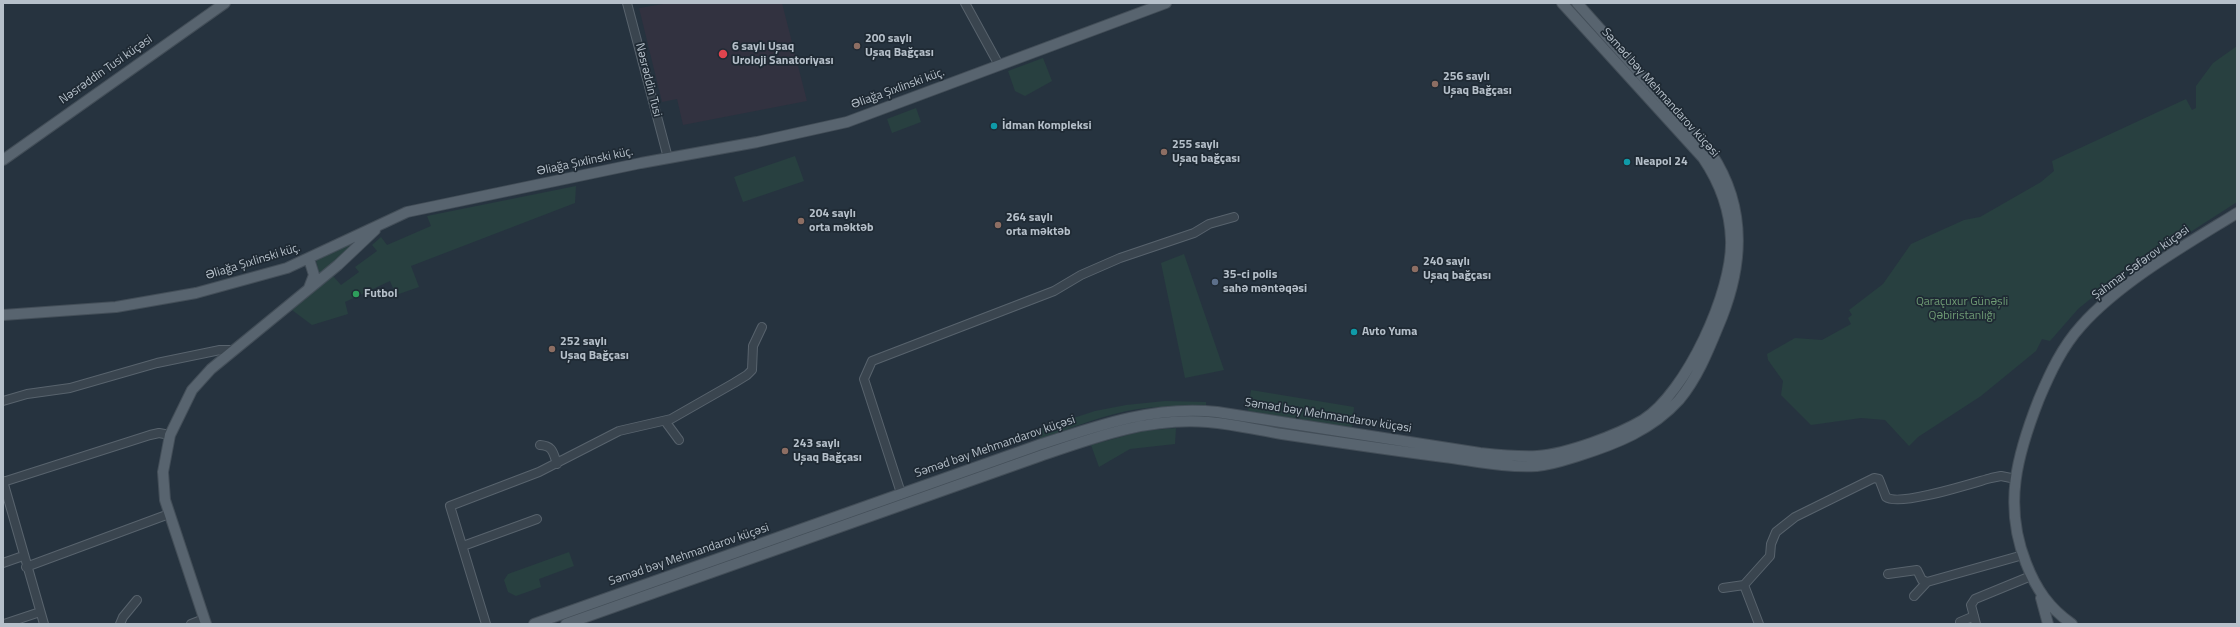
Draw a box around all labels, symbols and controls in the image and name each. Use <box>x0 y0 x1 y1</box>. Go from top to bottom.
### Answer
street label: Səməd bəy Mehmandarov küçəsi <box>1598 26 1722 160</box>
street label: Nəsrəddin Tusi küçəsi <box>57 32 155 108</box>
place label: 200 saylı Uşaq Bağçası <box>865 32 934 60</box>
place label: 6 saylı Uşaq Uroloji Sanatoriyası <box>732 40 834 68</box>
marker: 200 saylı Uşaq Bağçası <box>852 41 862 51</box>
street label: Nəsrəddin Tusi <box>632 42 664 118</box>
marker: 6 saylı Uşaq Uroloji Sanatoriyası <box>717 48 729 60</box>
street label: Əliağa Şıxlinski küç. <box>849 65 947 113</box>
place label: 256 saylı Uşaq Bağçası <box>1443 70 1512 98</box>
marker: 256 saylı Uşaq Bağçası <box>1430 79 1440 89</box>
place label: İdman Kompleksi <box>1002 119 1092 133</box>
marker: İdman Kompleksi <box>989 121 999 131</box>
place label: 255 saylı Uşaq bağçası <box>1172 138 1240 166</box>
street label: Əliağa Şıxlinski küç. <box>535 145 635 179</box>
marker: 255 saylı Uşaq bağçası <box>1159 147 1169 157</box>
place label: Neapol 24 <box>1635 155 1688 169</box>
marker: Neapol 24 <box>1622 157 1632 167</box>
place label: 204 saylı orta məktəb <box>809 207 873 235</box>
place label: 264 saylı orta məktəb <box>1006 211 1070 239</box>
marker: 204 saylı orta məktəb <box>796 216 806 226</box>
marker: 264 saylı orta məktəb <box>993 220 1003 230</box>
street label: Şahmar Səfərov küçəsi <box>2090 223 2192 303</box>
street label: Əliağa Şıxlinski küç. <box>204 241 302 283</box>
place label: 240 saylı Uşaq bağçası <box>1423 255 1491 283</box>
marker: 240 saylı Uşaq bağçası <box>1410 264 1420 274</box>
place label: 35-ci polis sahə məntəqəsi <box>1223 268 1307 296</box>
marker: 35-ci polis sahə məntəqəsi <box>1210 277 1220 287</box>
place label: Futbol <box>364 287 397 301</box>
marker: Futbol <box>351 289 361 299</box>
park label: Qaraçuxur Günəşli Qəbiristanlığı <box>1916 295 2008 323</box>
place label: Avto Yuma <box>1362 325 1417 339</box>
marker: Avto Yuma <box>1349 327 1359 337</box>
place label: 252 saylı Uşaq Bağçası <box>560 335 629 363</box>
marker: 252 saylı Uşaq Bağçası <box>547 344 557 354</box>
street label: Səməd bəy Mehmandarov küçəsi <box>1244 396 1412 436</box>
street label: Səməd bəy Mehmandarov küçəsi <box>913 413 1077 481</box>
place label: 243 saylı Uşaq Bağçası <box>793 437 862 465</box>
marker: 243 saylı Uşaq Bağçası <box>780 446 790 456</box>
street label: Səməd bəy Mehmandarov küçəsi <box>607 521 771 589</box>

